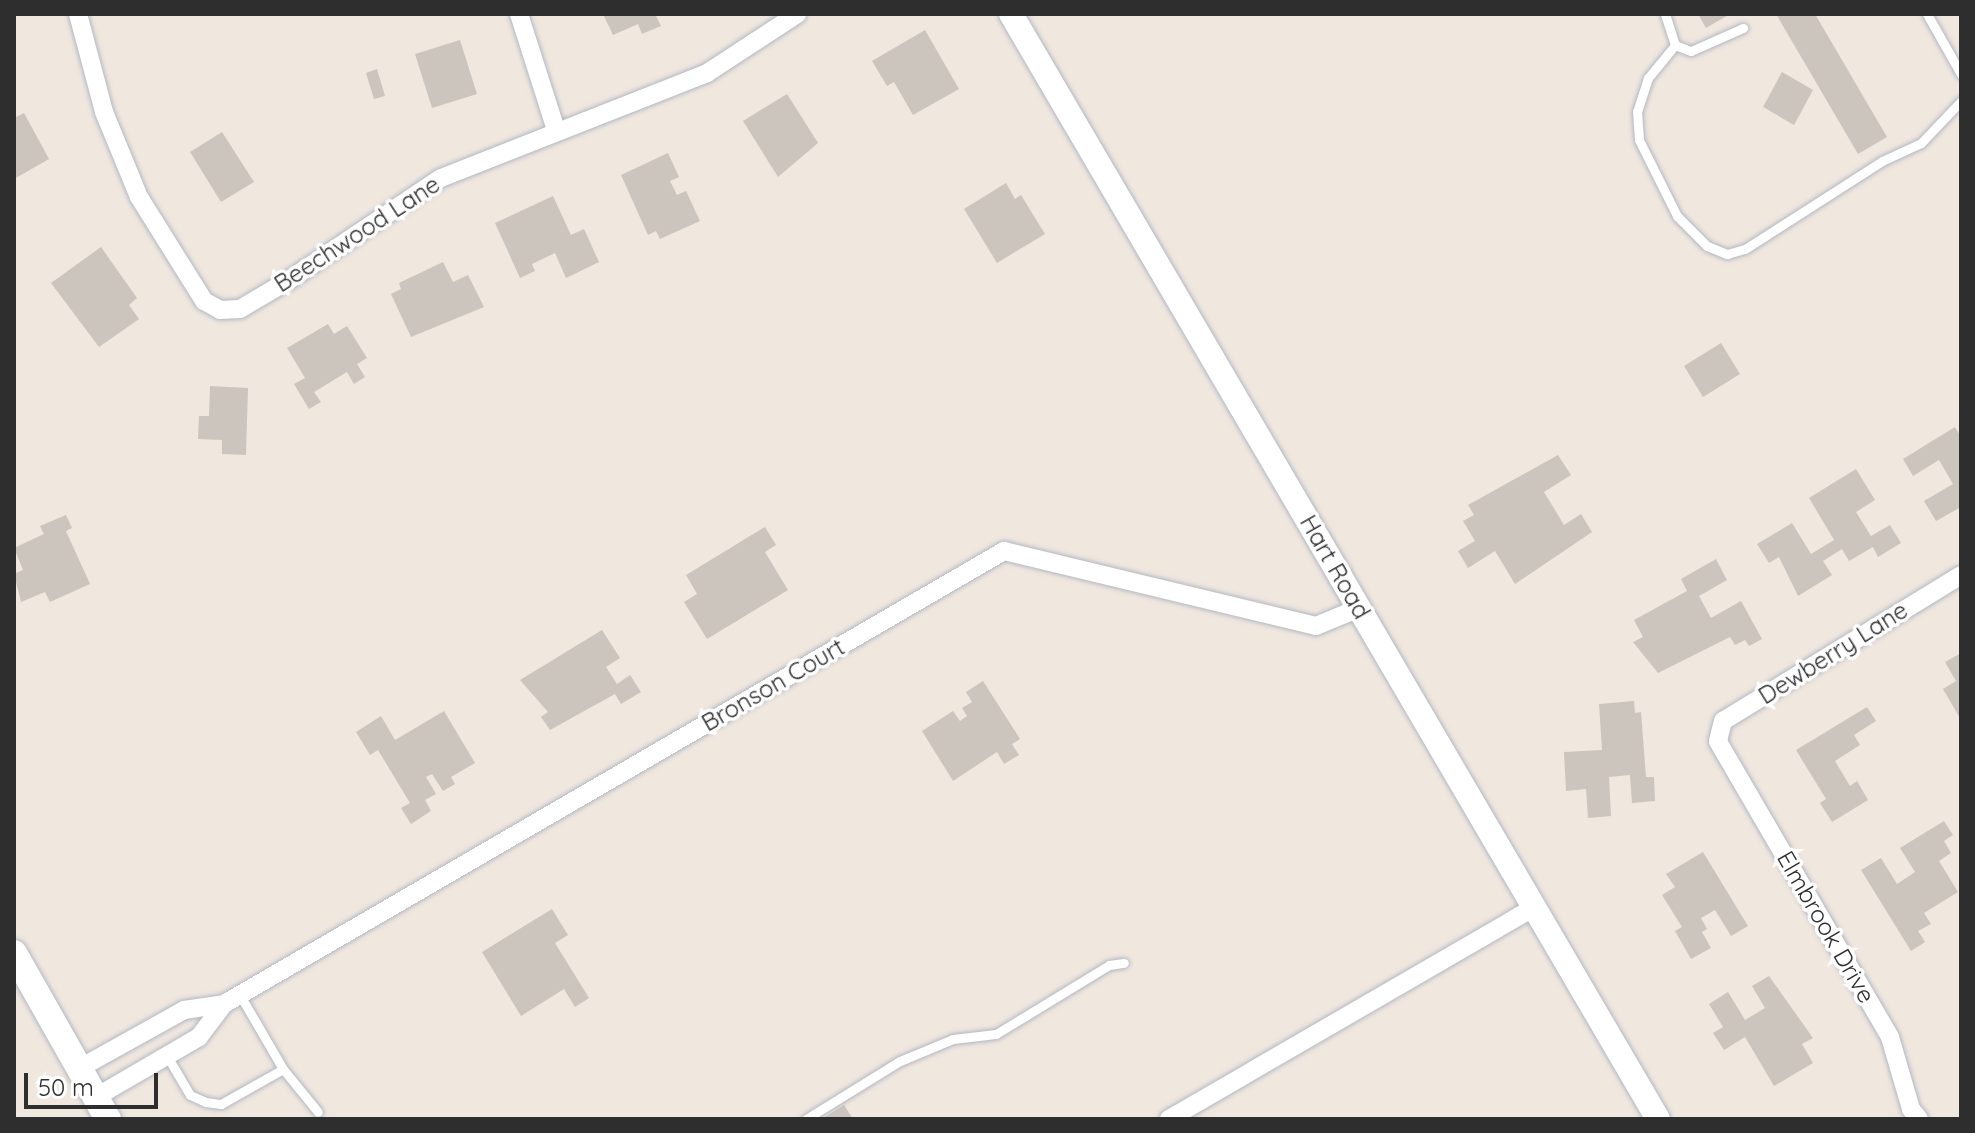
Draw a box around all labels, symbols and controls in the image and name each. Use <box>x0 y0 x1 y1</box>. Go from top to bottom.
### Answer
street label: Beechwood Lane <box>269 170 445 298</box>
street label: Hart Road <box>1294 510 1376 624</box>
street label: Dewberry Lane <box>1753 596 1913 710</box>
street label: Bronson Court <box>696 633 850 737</box>
street label: Elmbrook Drive <box>1771 846 1881 1008</box>
scale bar <box>28 1057 162 1107</box>
text: 50 m <box>38 1072 94 1102</box>

